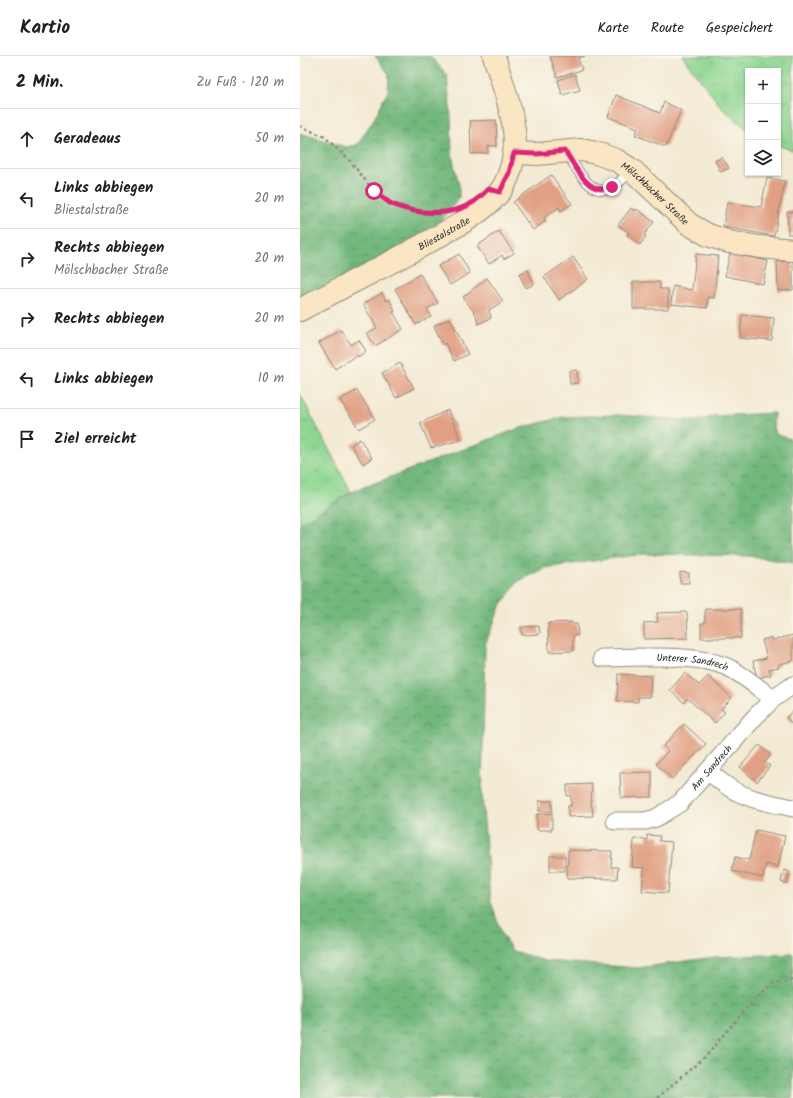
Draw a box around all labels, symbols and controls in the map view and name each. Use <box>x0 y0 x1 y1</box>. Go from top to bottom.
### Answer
text: Kartio <box>20 13 70 43</box>
text: Karte <box>598 17 629 39</box>
text: Route <box>651 17 684 39</box>
text: Gespeichert <box>706 17 773 39</box>
map controls <box>745 68 781 176</box>
button: + <box>745 68 781 104</box>
text: 2 Min. <box>16 69 63 96</box>
text: Zu Fuß · 120 m <box>197 72 284 93</box>
button: − <box>745 104 781 140</box>
text: Geradeaus <box>54 127 121 151</box>
icon: ahead <box>16 128 38 150</box>
text: 50 m <box>255 128 284 149</box>
button: layers <box>745 140 781 176</box>
street label: Mölschbacher Straße <box>617 158 693 229</box>
text: Links abbiegen <box>54 176 153 200</box>
route end <box>603 178 621 196</box>
route start <box>365 182 383 200</box>
icon: left <box>16 188 38 210</box>
text: 20 m <box>254 188 284 209</box>
text: Bliestalstraße <box>54 200 129 221</box>
street label: Bliestalstraße <box>415 213 474 255</box>
text: Rechts abbiegen <box>54 236 164 260</box>
icon: right <box>16 248 38 270</box>
text: 20 m <box>254 248 284 269</box>
text: Mölschbacher Straße <box>54 260 168 281</box>
text: Rechts abbiegen <box>54 307 164 331</box>
icon: right <box>16 308 38 330</box>
text: 20 m <box>254 308 284 329</box>
text: Links abbiegen <box>54 367 153 391</box>
icon: left <box>16 368 38 390</box>
text: 10 m <box>258 368 284 389</box>
text: Ziel erreicht <box>54 427 137 451</box>
icon: arrive <box>16 428 38 450</box>
street label: Unterer Sandrech <box>656 650 731 676</box>
street label: Am Sandrech <box>687 742 736 794</box>

